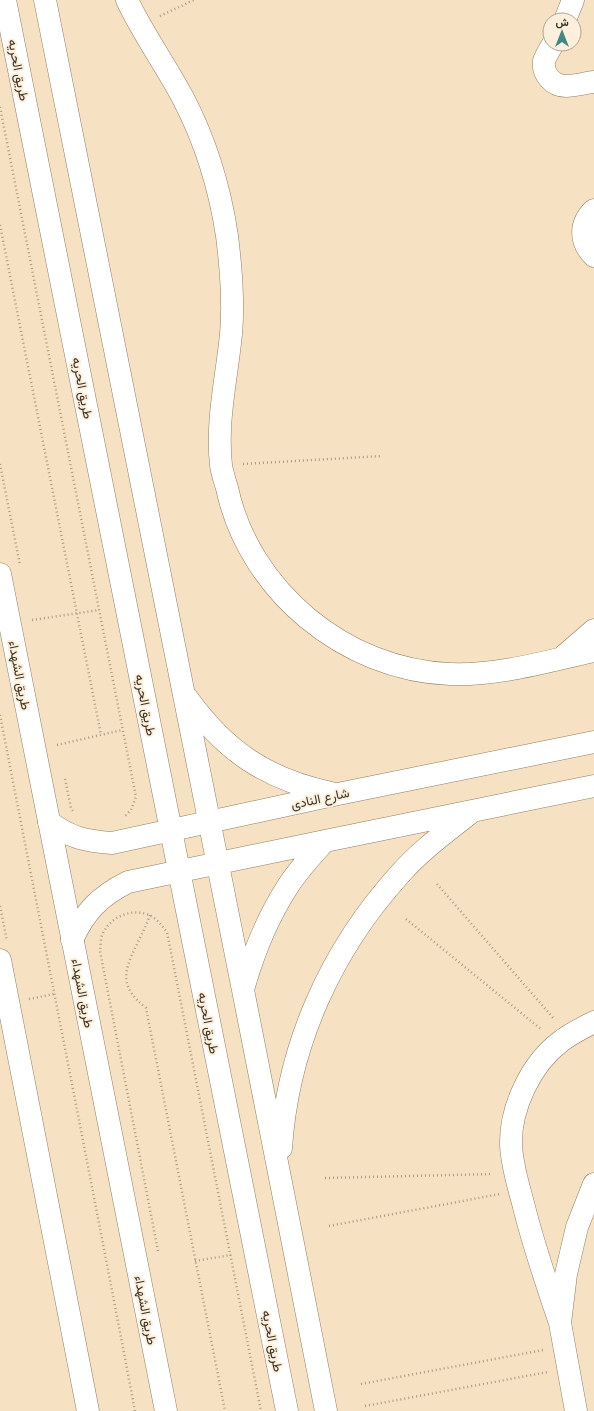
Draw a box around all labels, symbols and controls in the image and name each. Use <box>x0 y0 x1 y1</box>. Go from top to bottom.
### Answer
north arrow <box>542 12 582 52</box>
text: ش <box>555 15 569 29</box>
street label: طريق الحريه <box>4 38 33 102</box>
street label: طريق الحريه <box>68 356 97 420</box>
street label: طريق الشهداء <box>4 639 35 711</box>
street label: طريق الحريه <box>131 673 160 737</box>
street label: شارع النادى <box>289 784 351 814</box>
street label: طريق الشهداء <box>67 957 98 1029</box>
street label: طريق الحريه <box>194 991 223 1055</box>
street label: طريق الشهداء <box>130 1274 161 1346</box>
street label: طريق الحريه <box>258 1309 287 1373</box>

